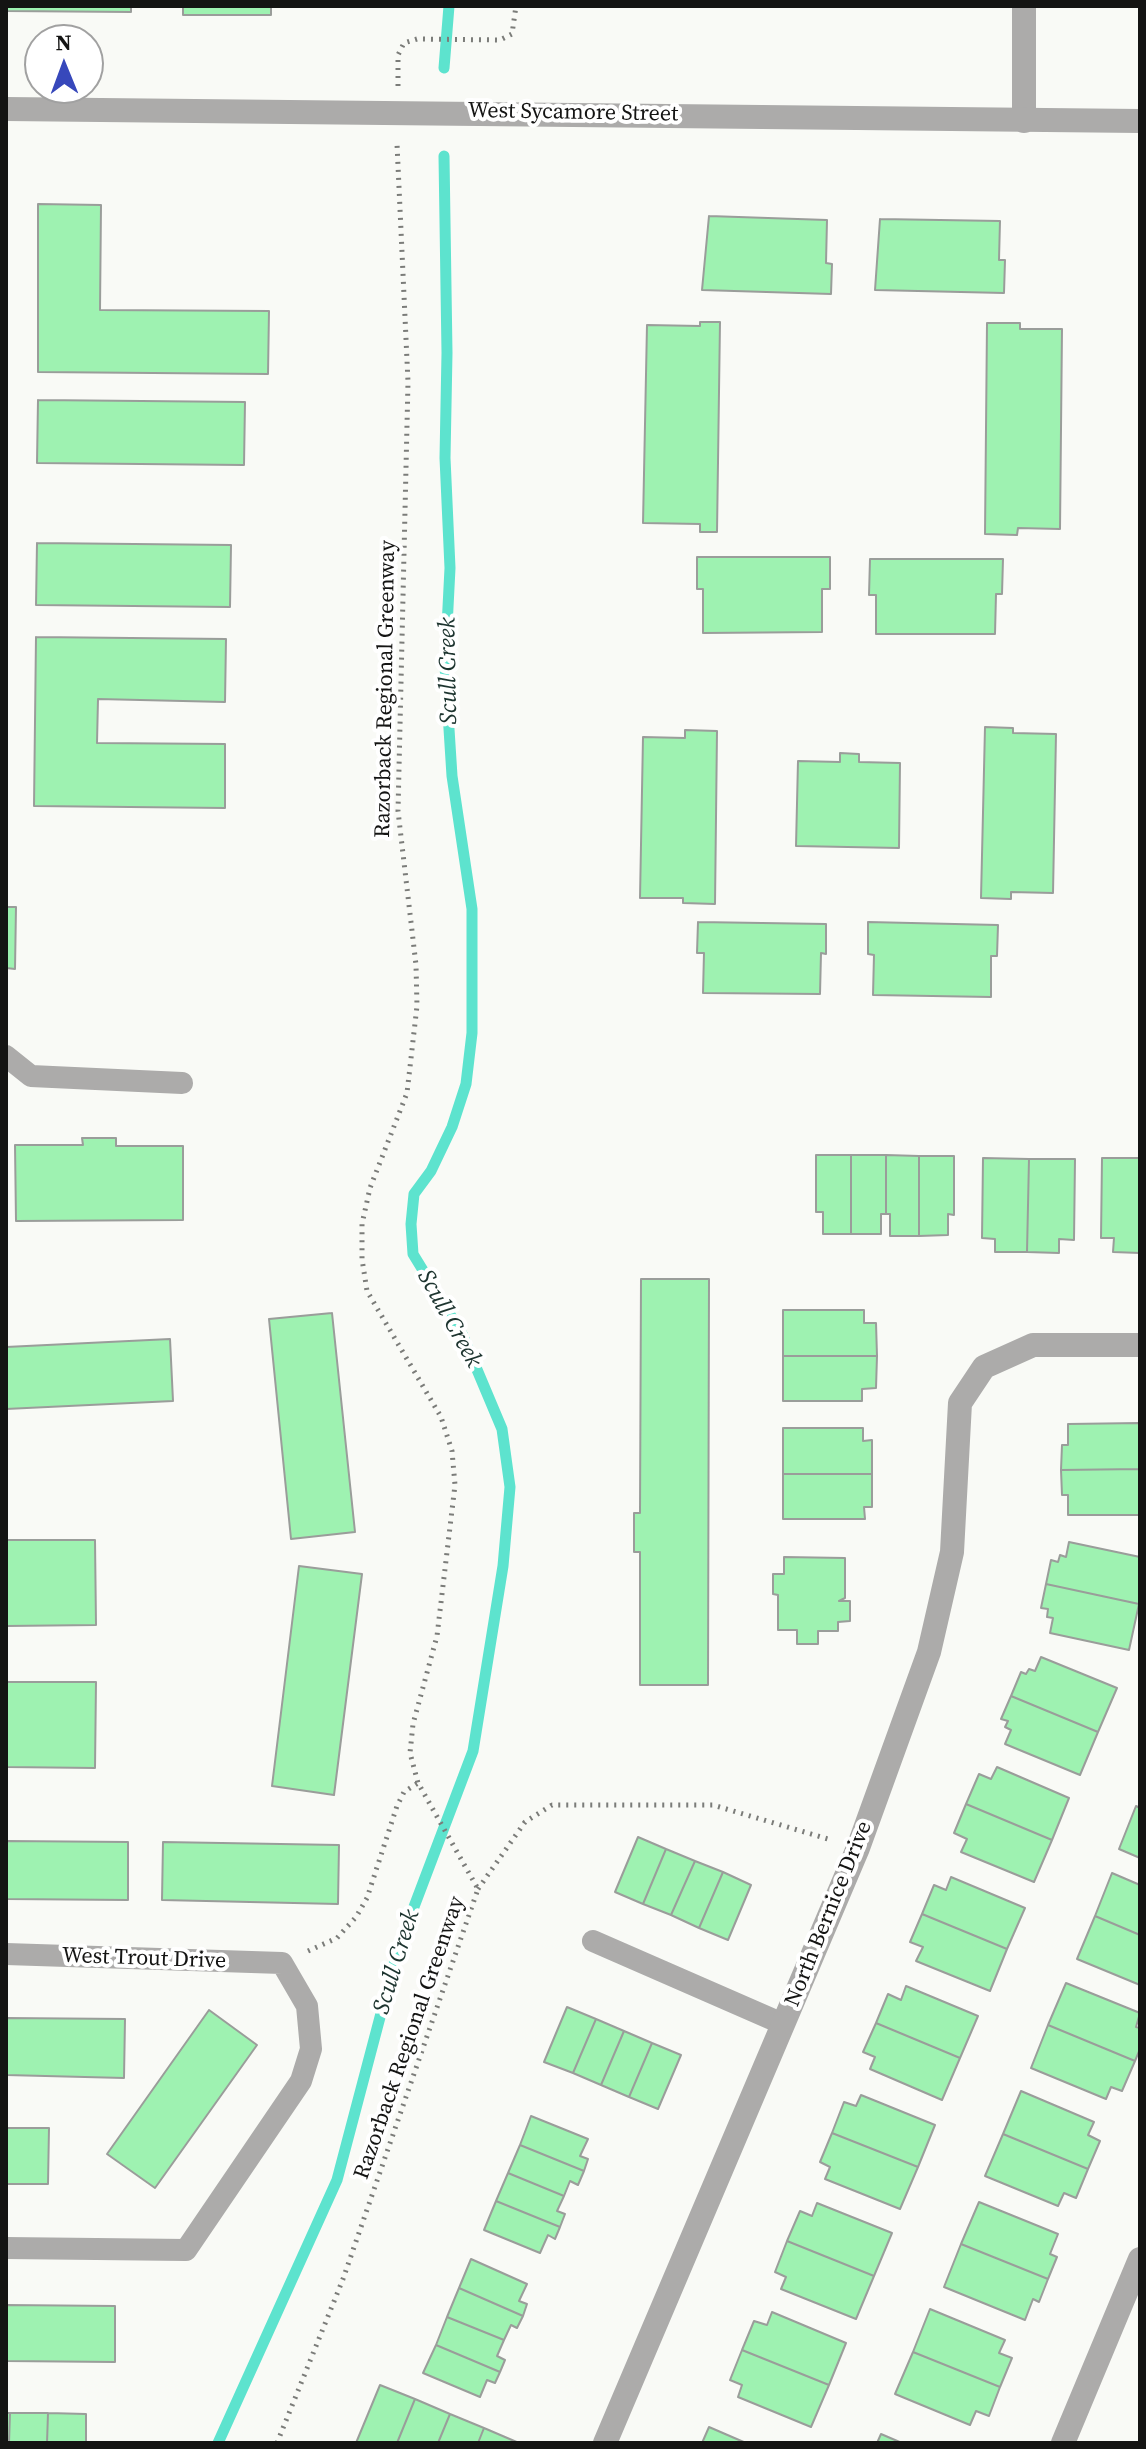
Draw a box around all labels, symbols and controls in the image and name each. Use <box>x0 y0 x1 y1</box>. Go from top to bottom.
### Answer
north arrow <box>24 24 104 104</box>
text: N <box>55 27 72 57</box>
street label: West Sycamore Street <box>468 98 678 128</box>
street label: Razorback Regional Greenway <box>370 540 402 838</box>
water label: Scull Creek <box>434 617 464 725</box>
water label: Scull Creek <box>410 1265 488 1373</box>
street label: North Bernice Drive <box>780 1817 878 2011</box>
street label: Razorback Regional Greenway <box>349 1893 471 2183</box>
water label: Scull Creek <box>368 1906 426 2018</box>
street label: West Trout Drive <box>61 1943 227 1975</box>

